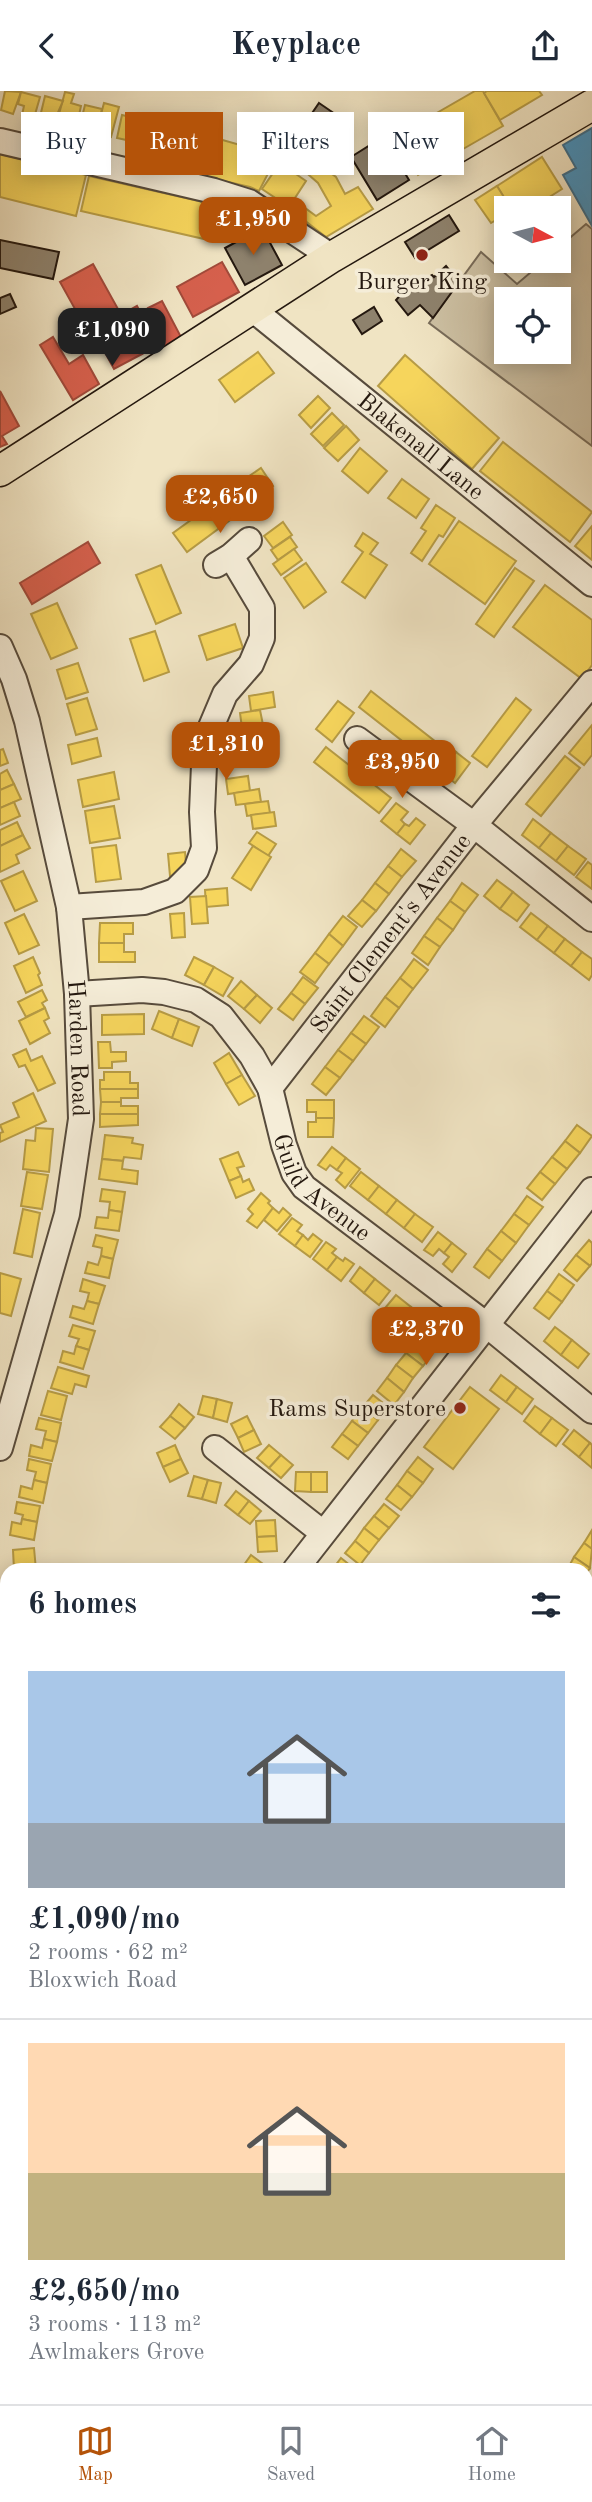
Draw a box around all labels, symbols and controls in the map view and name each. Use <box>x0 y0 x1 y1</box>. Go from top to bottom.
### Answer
icon: back <box>28 27 66 65</box>
icon: share <box>526 27 564 65</box>
text: Keyplace <box>231 30 361 62</box>
chip: Buy <box>21 112 111 175</box>
chip: Rent <box>125 112 223 175</box>
chip: Filters <box>237 112 354 175</box>
chip: New <box>368 112 464 175</box>
north arrow <box>494 196 570 273</box>
map controls <box>494 196 571 364</box>
pin: £1,950 <box>196 197 310 257</box>
text: £1,950 <box>215 208 291 231</box>
marker: Burger King <box>414 247 430 263</box>
place label: Burger King <box>357 271 487 295</box>
button: locate <box>494 287 571 364</box>
pin: £1,090 <box>55 309 169 368</box>
text: £1,090 <box>74 319 150 342</box>
street label: Blakenall Lane <box>352 389 488 505</box>
pin: £2,650 <box>163 475 277 535</box>
text: £2,650 <box>182 486 258 509</box>
pin: £1,310 <box>169 723 283 782</box>
text: £1,310 <box>188 733 264 756</box>
pin: £3,950 <box>345 741 459 800</box>
text: £3,950 <box>364 751 440 774</box>
street label: Saint Clement's Avenue <box>307 830 476 1039</box>
street label: Harden Road <box>62 979 91 1117</box>
street label: Guild Avenue <box>268 1132 374 1247</box>
pin: £2,370 <box>369 1307 483 1367</box>
text: £2,370 <box>388 1318 464 1341</box>
place label: Rams Superstore <box>268 1398 446 1422</box>
marker: Rams Superstore <box>452 1400 468 1416</box>
icon: filters <box>527 1586 565 1624</box>
text: 6 homes <box>28 1590 137 1620</box>
icon: home <box>234 1716 360 1842</box>
text: £1,090/mo <box>28 1905 180 1935</box>
text: 2 rooms · 62 m² <box>28 1941 188 1964</box>
text: Bloxwich Road <box>28 1969 177 1992</box>
icon: home <box>234 2088 360 2214</box>
text: £2,650/mo <box>28 2277 180 2307</box>
text: 3 rooms · 113 m² <box>28 2313 201 2336</box>
text: Awlmakers Grove <box>28 2341 204 2364</box>
tab: Map <box>76 2422 114 2487</box>
tab: Saved <box>267 2422 315 2487</box>
tab: Home <box>468 2422 516 2487</box>

